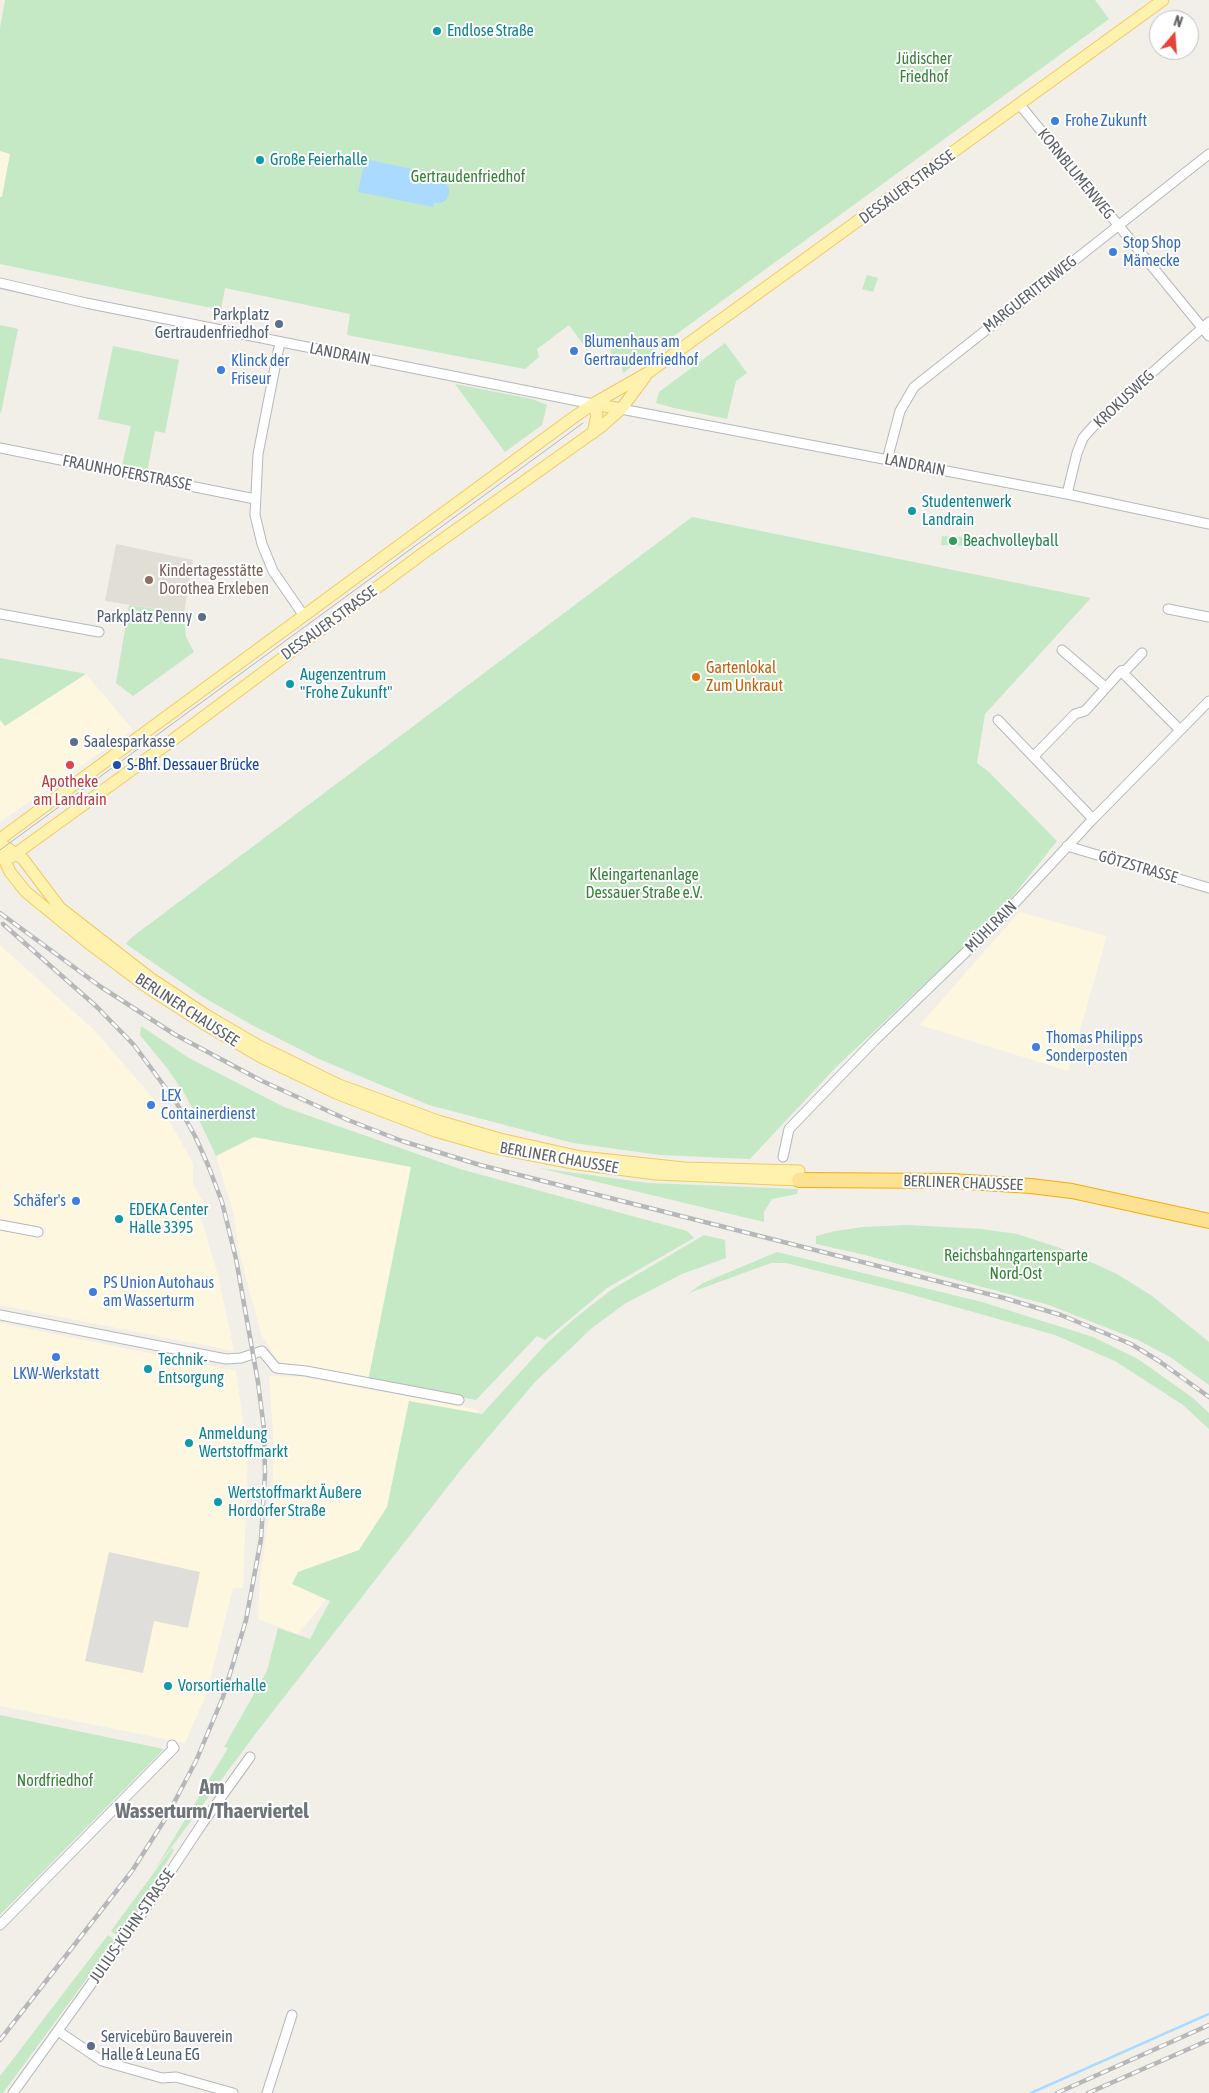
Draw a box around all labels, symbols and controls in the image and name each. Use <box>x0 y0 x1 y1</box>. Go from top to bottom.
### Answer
north arrow <box>1149 10 1199 60</box>
text: N <box>1172 13 1185 31</box>
place label: Endlose Straße <box>447 21 534 41</box>
marker: Endlose Straße <box>431 25 443 37</box>
park label: Jüdischer Friedhof <box>896 49 952 87</box>
place label: Frohe Zukunft <box>1065 111 1147 131</box>
marker: Frohe Zukunft <box>1049 115 1061 127</box>
street label: KORNBLUMENWEG <box>1034 125 1118 223</box>
street label: DESSAUER STRASSE <box>856 146 958 228</box>
place label: Große Feierhalle <box>270 150 368 170</box>
marker: Große Feierhalle <box>254 154 266 166</box>
park label: Gertraudenfriedhof <box>411 167 525 187</box>
place label: Stop Shop Mämecke <box>1123 233 1181 271</box>
marker: Stop Shop Mämecke <box>1107 246 1119 258</box>
street label: MARGUERITENWEG <box>979 252 1081 336</box>
place label: Parkplatz Gertraudenfriedhof <box>155 305 269 343</box>
marker: Parkplatz Gertraudenfriedhof <box>273 318 285 330</box>
place label: Blumenhaus am Gertraudenfriedhof <box>584 332 698 370</box>
street label: LANDRAIN <box>308 339 372 369</box>
marker: Blumenhaus am Gertraudenfriedhof <box>568 345 580 357</box>
place label: Klinck der Friseur <box>231 351 289 389</box>
marker: Klinck der Friseur <box>215 364 227 376</box>
street label: KROKUSWEG <box>1090 366 1158 432</box>
street label: LANDRAIN <box>883 450 947 480</box>
street label: FRAUNHOFERSTRASSE <box>61 451 193 495</box>
place label: Studentenwerk Landrain <box>922 492 1012 530</box>
marker: Studentenwerk Landrain <box>906 505 918 517</box>
place label: Beachvolleyball <box>963 531 1058 551</box>
marker: Beachvolleyball <box>947 535 959 547</box>
place label: Kindertagesstätte Dorothea Erxleben <box>159 561 269 599</box>
marker: Kindertagesstätte Dorothea Erxleben <box>143 574 155 586</box>
street label: DESSAUER STRASSE <box>278 582 380 664</box>
place label: Parkplatz Penny <box>96 607 192 627</box>
marker: Parkplatz Penny <box>196 611 208 623</box>
place label: Gartenlokal Zum Unkraut <box>706 658 783 696</box>
place label: Augenzentrum "Frohe Zukunft" <box>300 665 392 703</box>
marker: Gartenlokal Zum Unkraut <box>690 671 702 683</box>
marker: Augenzentrum "Frohe Zukunft" <box>284 678 296 690</box>
place label: Saalesparkasse <box>84 732 175 752</box>
marker: Saalesparkasse <box>68 736 80 748</box>
place label: S-Bhf. Dessauer Brücke <box>127 755 259 775</box>
marker: Apotheke am Landrain <box>64 759 76 771</box>
marker: S-Bhf. Dessauer Brücke <box>111 759 123 771</box>
place label: Apotheke am Landrain <box>33 772 107 810</box>
street label: GÖTZSTRASSE <box>1096 847 1180 887</box>
park label: Kleingartenanlage Dessauer Straße e.V. <box>585 865 703 903</box>
street label: MÜHLRAIN <box>961 897 1021 957</box>
street label: BERLINER CHAUSSEE <box>131 969 243 1051</box>
place label: Thomas Philipps Sonderposten <box>1046 1028 1143 1066</box>
marker: Thomas Philipps Sonderposten <box>1030 1041 1042 1053</box>
place label: LEX Containerdienst <box>161 1086 255 1124</box>
marker: LEX Containerdienst <box>145 1099 157 1111</box>
street label: BERLINER CHAUSSEE <box>498 1138 620 1178</box>
street label: BERLINER CHAUSSEE <box>903 1171 1023 1195</box>
place label: Schäfer's <box>13 1191 66 1211</box>
marker: Schäfer's <box>70 1195 82 1207</box>
place label: EDEKA Center Halle 3395 <box>129 1200 208 1238</box>
marker: EDEKA Center Halle 3395 <box>113 1213 125 1225</box>
park label: Reichsbahngartensparte Nord-Ost <box>944 1246 1088 1284</box>
place label: PS Union Autohaus am Wasserturm <box>103 1273 214 1311</box>
marker: PS Union Autohaus am Wasserturm <box>87 1286 99 1298</box>
place label: Technik- Entsorgung <box>158 1350 224 1388</box>
marker: LKW-Werkstatt <box>50 1351 62 1363</box>
marker: Technik- Entsorgung <box>142 1363 154 1375</box>
place label: LKW-Werkstatt <box>13 1364 99 1384</box>
place label: Anmeldung Wertstoffmarkt <box>199 1424 288 1462</box>
marker: Anmeldung Wertstoffmarkt <box>183 1437 195 1449</box>
place label: Wertstoffmarkt Äußere Hordorfer Straße <box>228 1483 362 1521</box>
marker: Wertstoffmarkt Äußere Hordorfer Straße <box>212 1496 224 1508</box>
place label: Vorsortierhalle <box>178 1676 266 1696</box>
marker: Vorsortierhalle <box>162 1680 174 1692</box>
park label: Nordfriedhof <box>17 1771 93 1791</box>
district label: Am Wasserturm/Thaerviertel <box>115 1774 309 1824</box>
street label: JULIUS-KÜHN-STRASSE <box>85 1865 179 1987</box>
place label: Servicebüro Bauverein Halle & Leuna EG <box>101 2027 233 2065</box>
marker: Servicebüro Bauverein Halle & Leuna EG <box>85 2040 97 2052</box>

